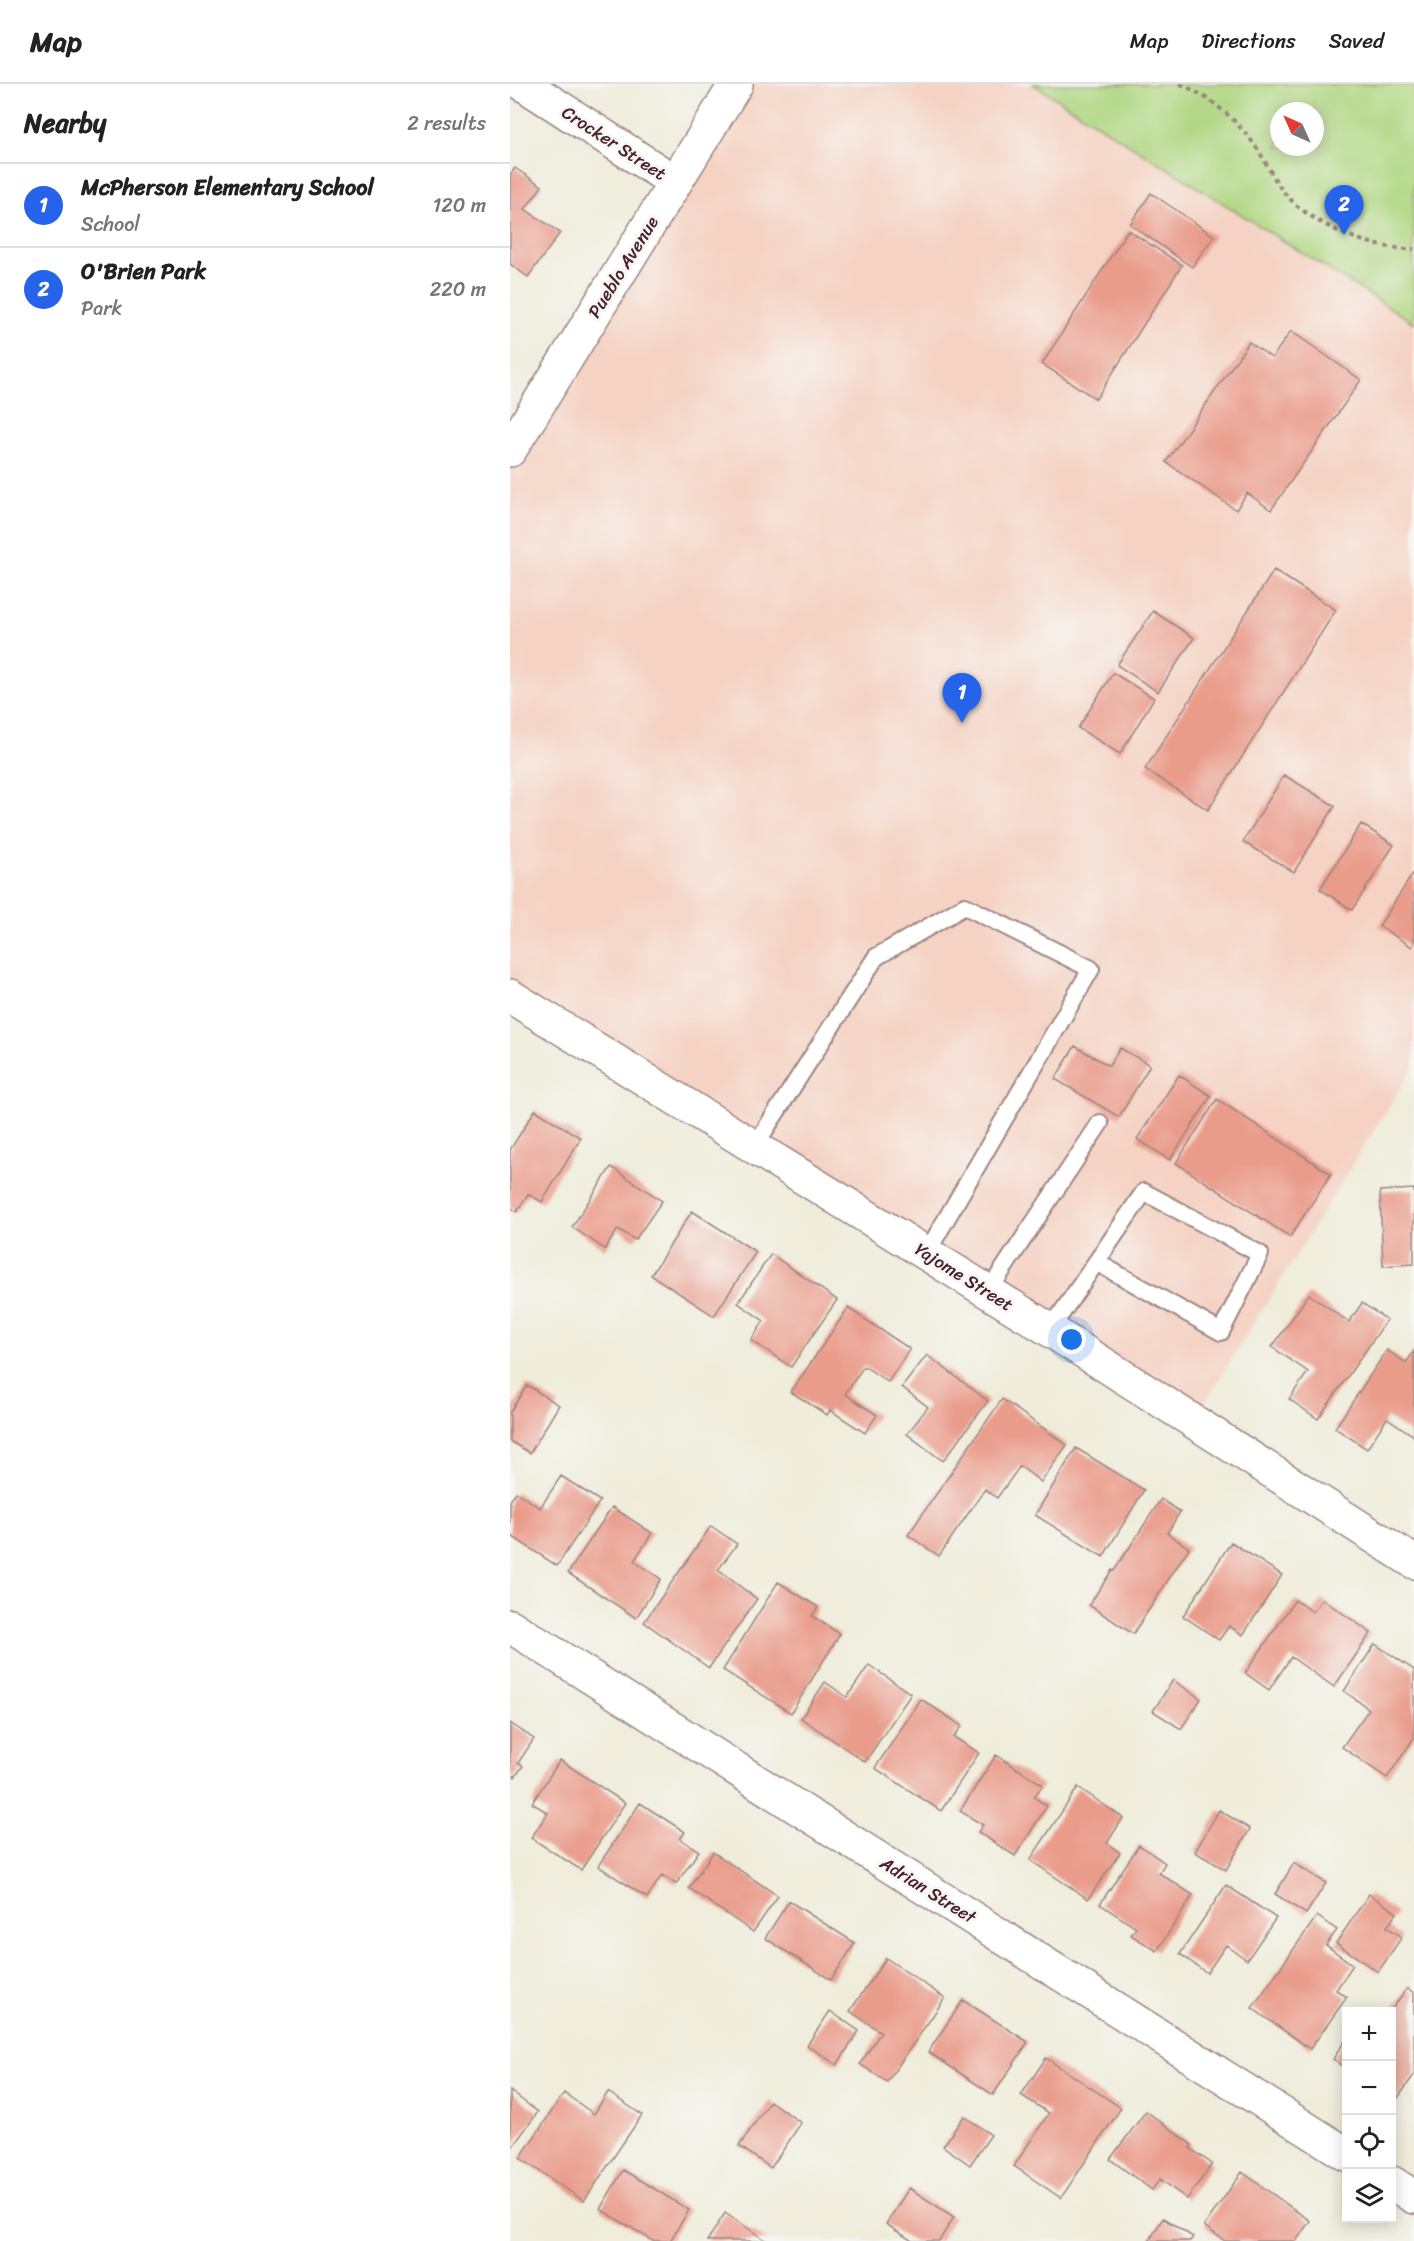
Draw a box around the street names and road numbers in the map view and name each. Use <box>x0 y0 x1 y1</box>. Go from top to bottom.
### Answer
street label: Crocker Street <box>555 97 673 189</box>
street label: Pueblo Avenue <box>579 209 667 325</box>
street label: Yajome Street <box>908 1234 1020 1320</box>
street label: Adrian Street <box>873 1847 983 1933</box>

